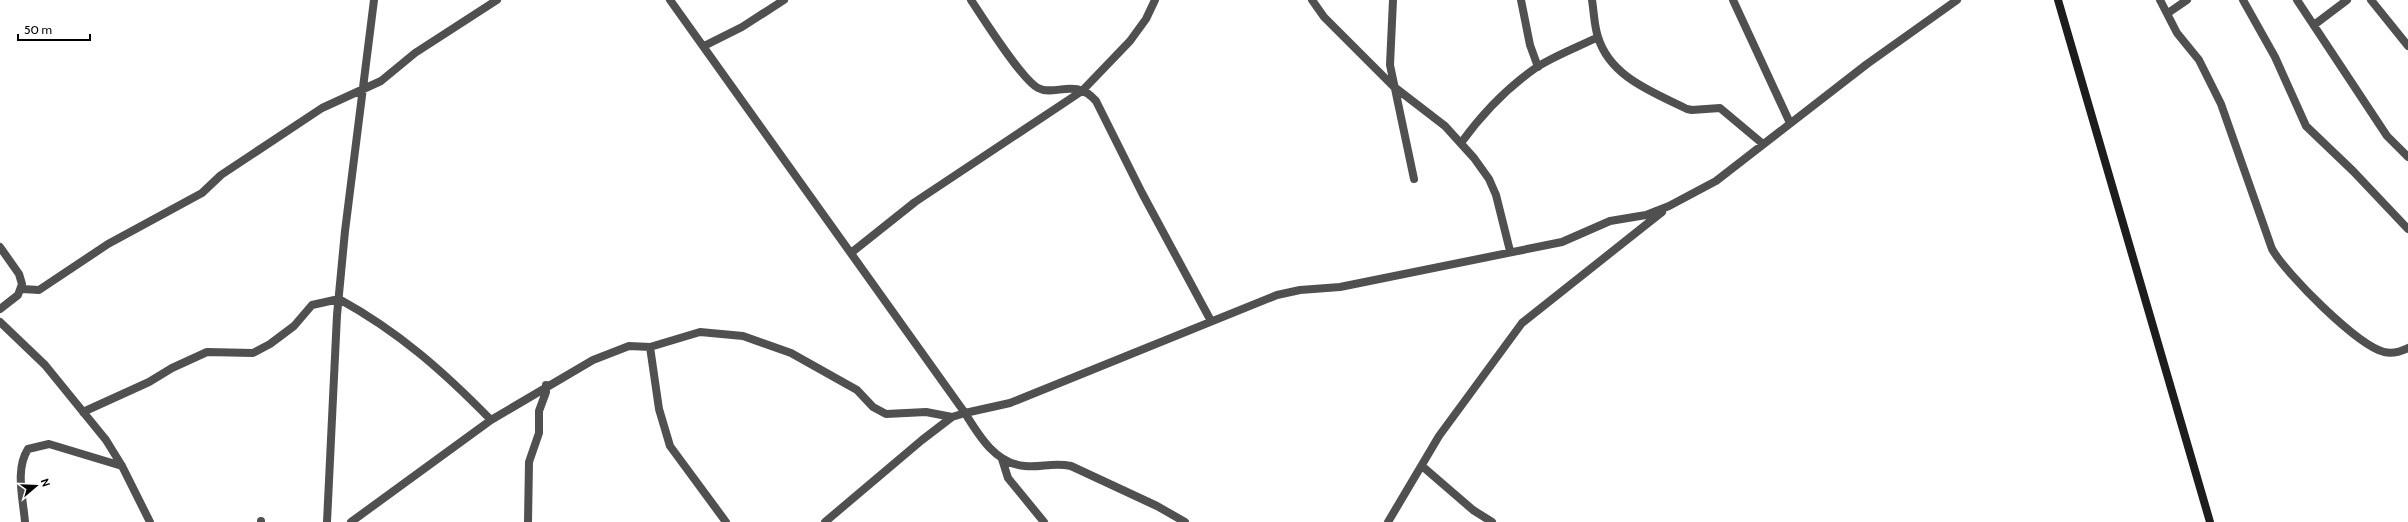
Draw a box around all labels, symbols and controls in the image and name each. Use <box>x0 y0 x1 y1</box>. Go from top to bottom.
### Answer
scale bar <box>18 16 90 42</box>
text: 50 m <box>24 22 52 37</box>
north arrow <box>16 466 56 506</box>
text: N <box>38 477 53 489</box>

